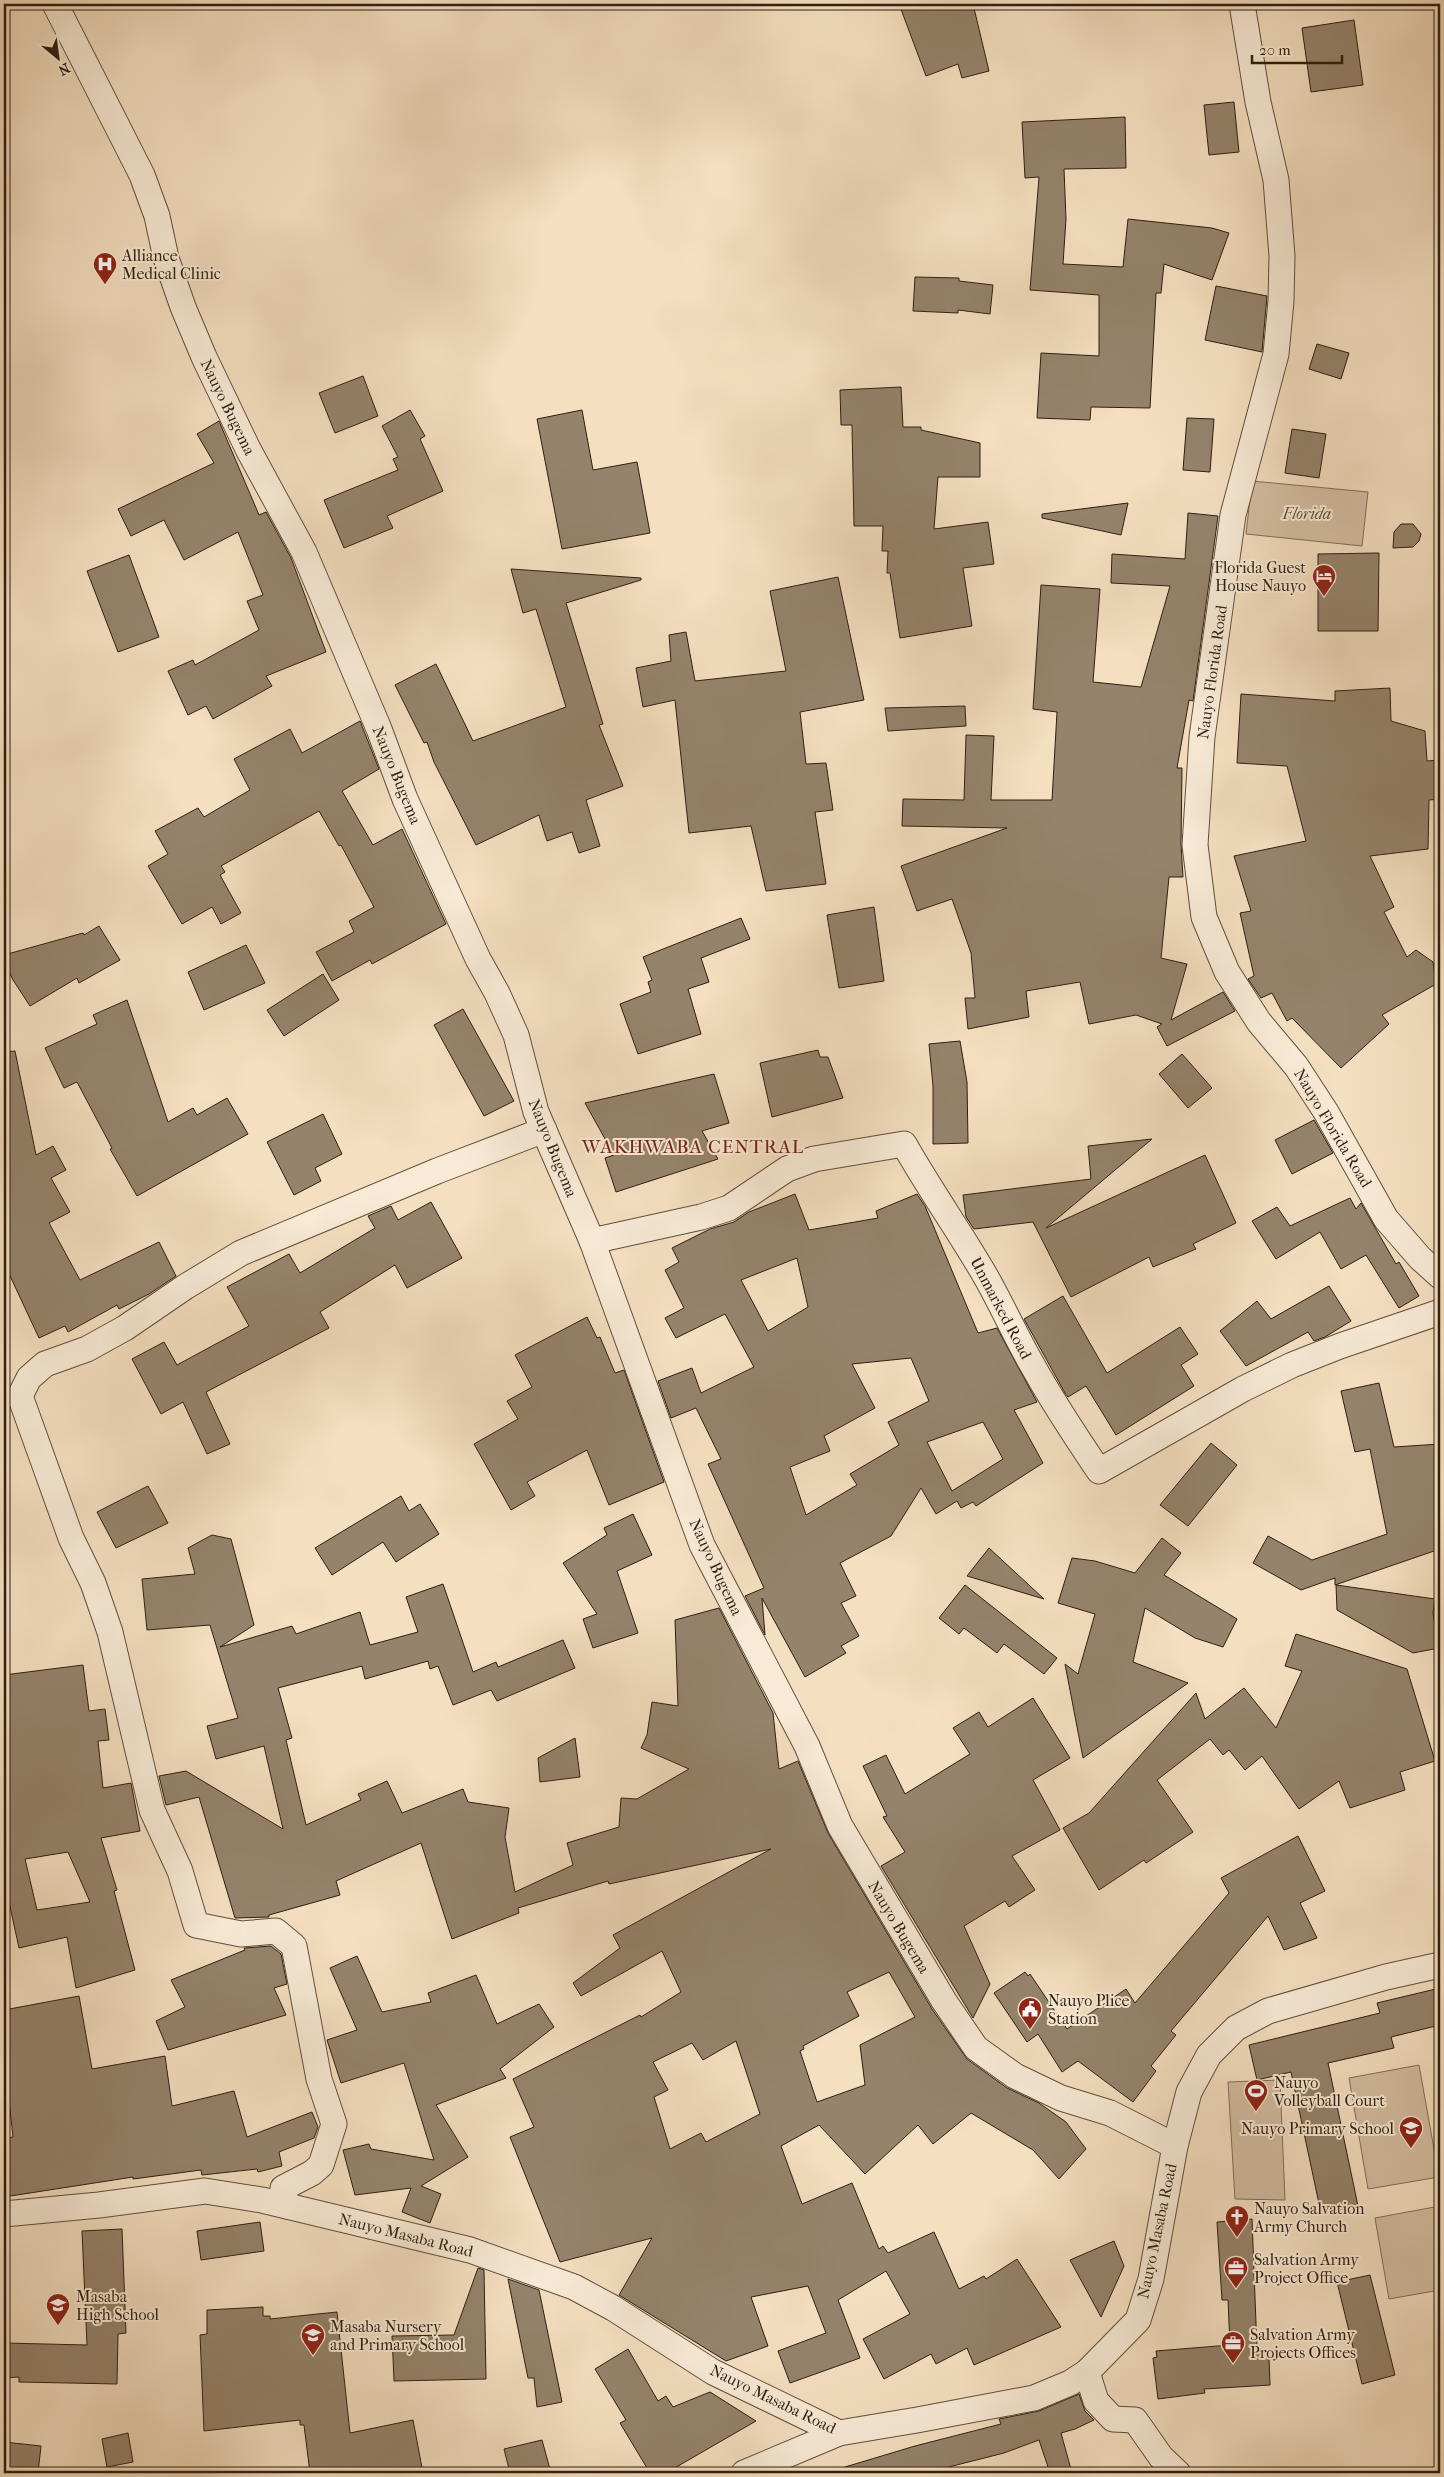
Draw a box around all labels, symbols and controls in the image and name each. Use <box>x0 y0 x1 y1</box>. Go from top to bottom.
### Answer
north arrow <box>32 32 82 82</box>
scale bar <box>1252 32 1342 64</box>
text: 20 m <box>1259 41 1291 59</box>
text: N <box>55 59 73 79</box>
place label: Alliance Medical Clinic <box>121 246 221 283</box>
hospital icon: Alliance Medical Clinic <box>92 251 118 285</box>
street label: Nauyo Bugema <box>197 356 260 459</box>
park label: Florida <box>1282 504 1331 523</box>
place label: Florida Guest House Nauyo <box>1214 558 1306 595</box>
hotel icon: Florida Guest House Nauyo <box>1311 563 1337 597</box>
street label: Nauyo Florida Road <box>1193 603 1231 740</box>
street label: Nauyo Bugema <box>369 723 426 827</box>
street label: Nauyo Florida Road <box>1290 1065 1376 1191</box>
street label: Nauyo Bugema <box>525 1096 582 1200</box>
district label: WAKHWABA CENTRAL <box>581 1136 804 1158</box>
street label: Unmarked Road <box>966 1254 1036 1362</box>
street label: Nauyo Bugema <box>685 1516 747 1619</box>
street label: Nauyo Bugema <box>864 1877 934 1977</box>
place label: Nauyo Plice Station <box>1048 1991 1129 2028</box>
public building icon: Nauyo Plice Station <box>1017 1996 1043 2030</box>
place label: Nauyo Volleyball Court <box>1273 2073 1385 2110</box>
sports icon: Nauyo Volleyball Court <box>1243 2078 1269 2112</box>
school or university icon: Nauyo Primary School <box>1398 2115 1424 2149</box>
place label: Nauyo Primary School <box>1241 2119 1395 2138</box>
street label: Nauyo Masaba Road <box>1133 2161 1181 2300</box>
place label: Nauyo Salvation Army Church <box>1253 2199 1365 2236</box>
church icon: Nauyo Salvation Army Church <box>1224 2204 1250 2238</box>
street label: Nauyo Masaba Road <box>337 2209 475 2261</box>
place label: Salvation Army Project Office <box>1254 2250 1359 2287</box>
office icon: Salvation Army Project Office <box>1223 2255 1249 2289</box>
place label: Masaba High School <box>76 2287 160 2324</box>
school or university icon: Masaba High School <box>45 2292 71 2326</box>
place label: Masaba Nursery and Primary School <box>330 2317 465 2354</box>
school or university icon: Masaba Nursery and Primary School <box>300 2322 326 2356</box>
place label: Salvation Army Projects Offices <box>1250 2325 1356 2362</box>
office icon: Salvation Army Projects Offices <box>1220 2330 1246 2364</box>
street label: Nauyo Masaba Road <box>707 2360 839 2438</box>

